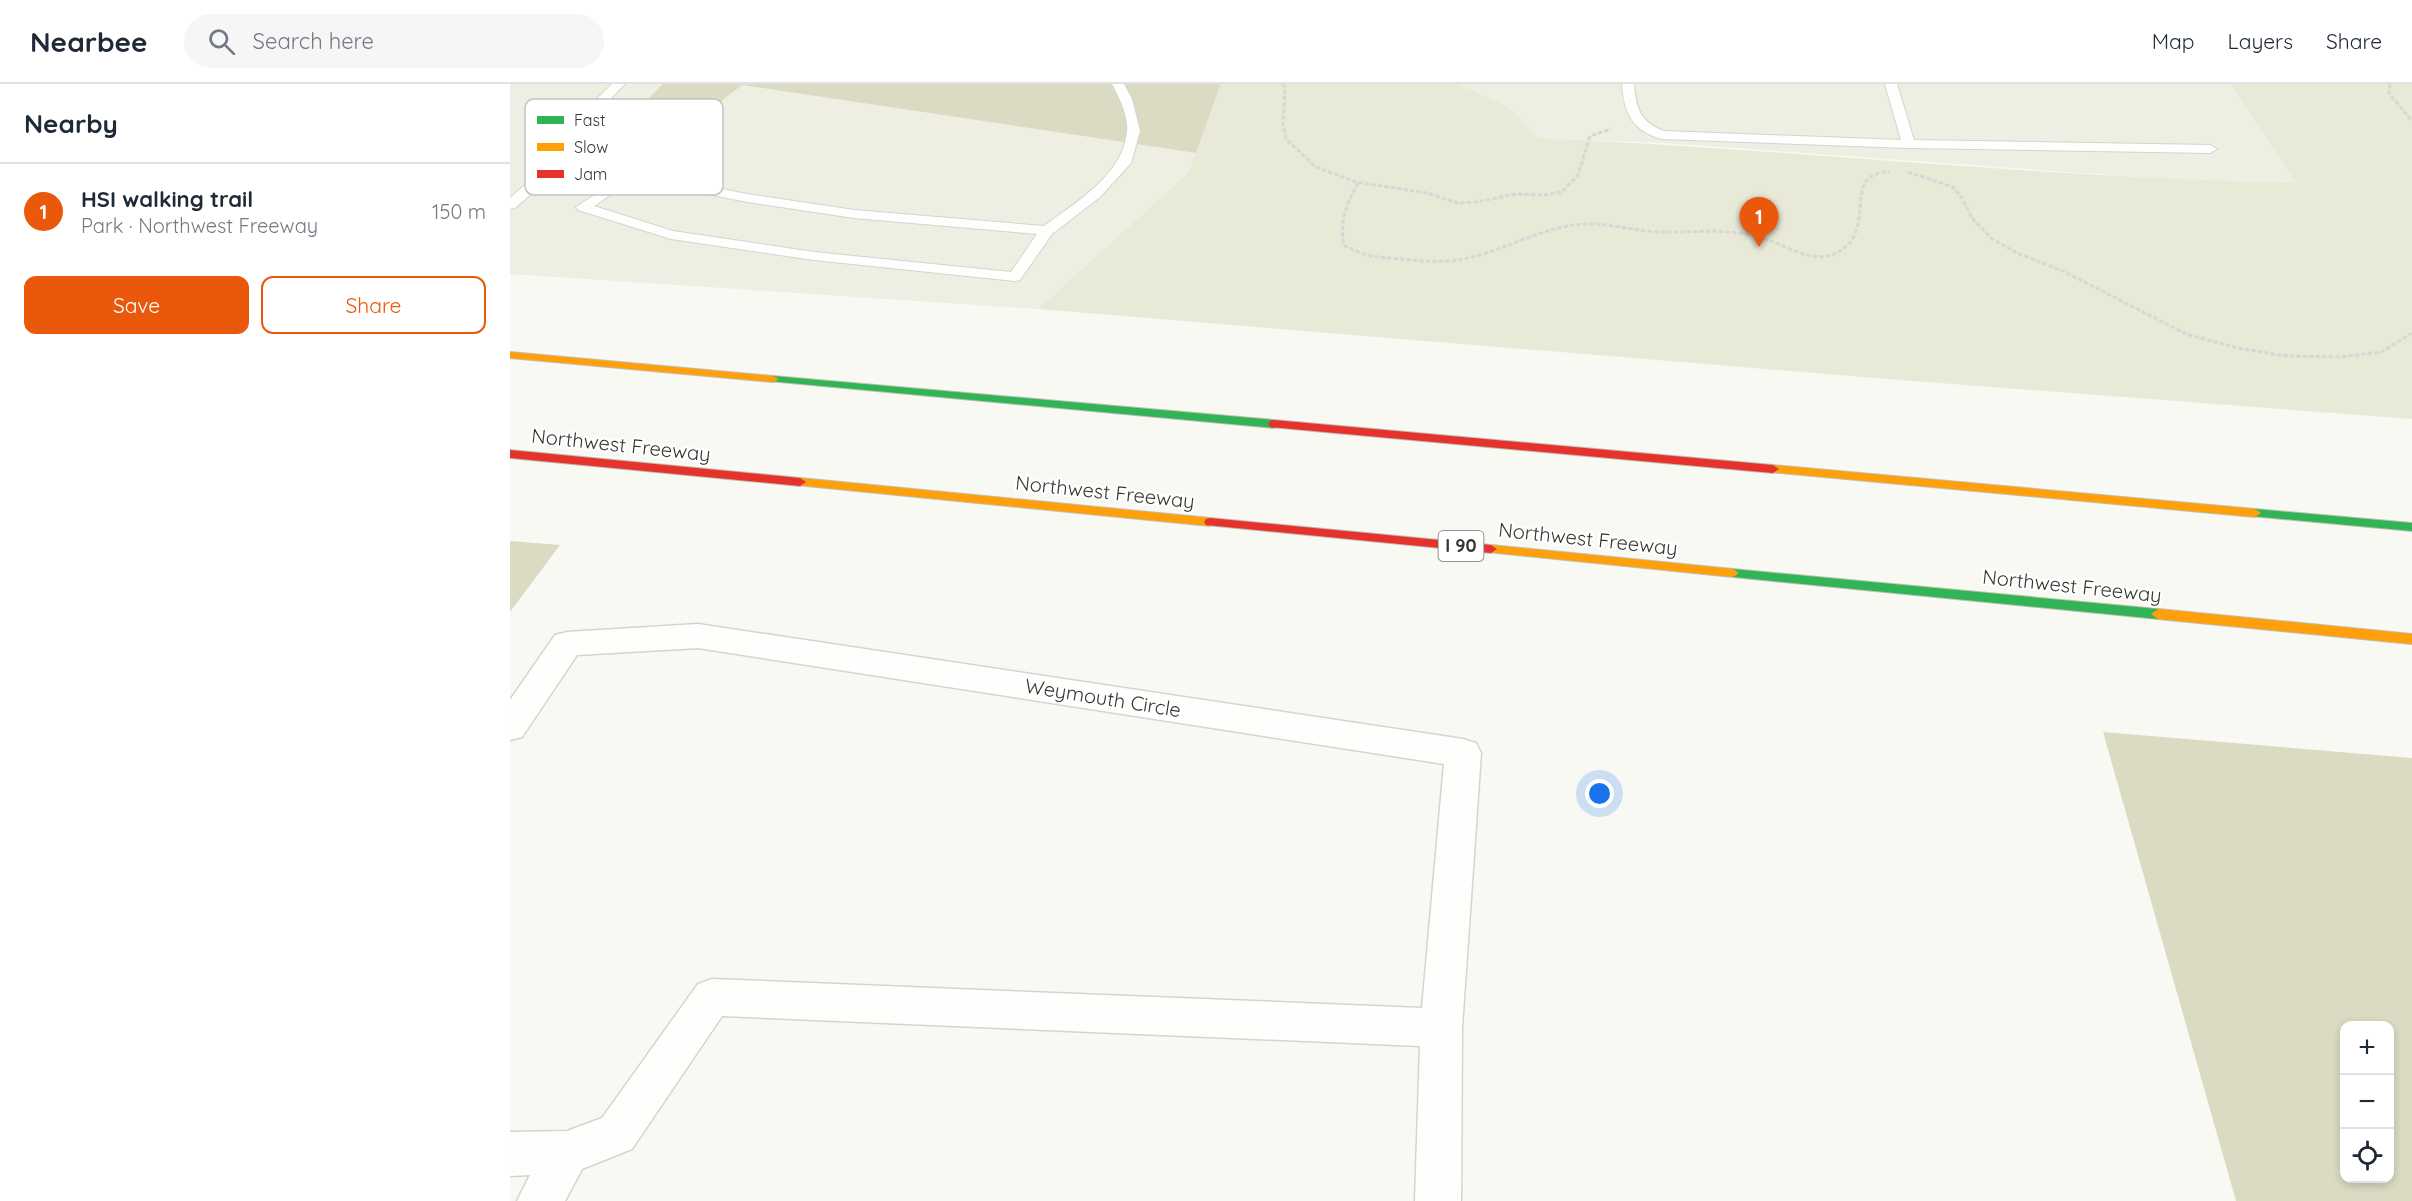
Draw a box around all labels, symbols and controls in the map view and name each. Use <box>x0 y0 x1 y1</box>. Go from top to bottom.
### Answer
search box <box>184 14 604 68</box>
text: Nearbee <box>30 24 148 59</box>
icon: search <box>205 25 238 58</box>
text: Search here <box>253 27 374 55</box>
text: Map <box>2152 28 2195 54</box>
text: Layers <box>2228 28 2293 54</box>
text: Share <box>2326 28 2382 54</box>
legend <box>525 99 723 195</box>
text: Nearby <box>24 107 118 140</box>
text: Fast <box>574 110 605 130</box>
text: Slow <box>574 137 608 157</box>
text: Jam <box>574 164 607 184</box>
text: HSI walking trail <box>81 185 253 213</box>
pin: 1 <box>1740 198 1778 247</box>
text: 1 <box>40 199 47 224</box>
text: 150 m <box>432 199 486 224</box>
text: Park · Northwest Freeway <box>81 213 318 238</box>
button: Save <box>24 276 249 334</box>
button: Share <box>261 276 486 334</box>
street label: Northwest Freeway <box>530 423 712 466</box>
street label: Northwest Freeway <box>1014 470 1196 513</box>
street label: Northwest Freeway <box>1497 517 1679 560</box>
road number: I 90 <box>1438 531 1484 561</box>
street label: Northwest Freeway <box>1981 564 2163 607</box>
street label: Weymouth Circle <box>1023 673 1183 722</box>
your location <box>1585 779 1614 808</box>
map controls <box>2340 1021 2394 1183</box>
button: + <box>2340 1021 2394 1075</box>
button: − <box>2340 1075 2394 1129</box>
button: locate <box>2340 1129 2394 1183</box>

